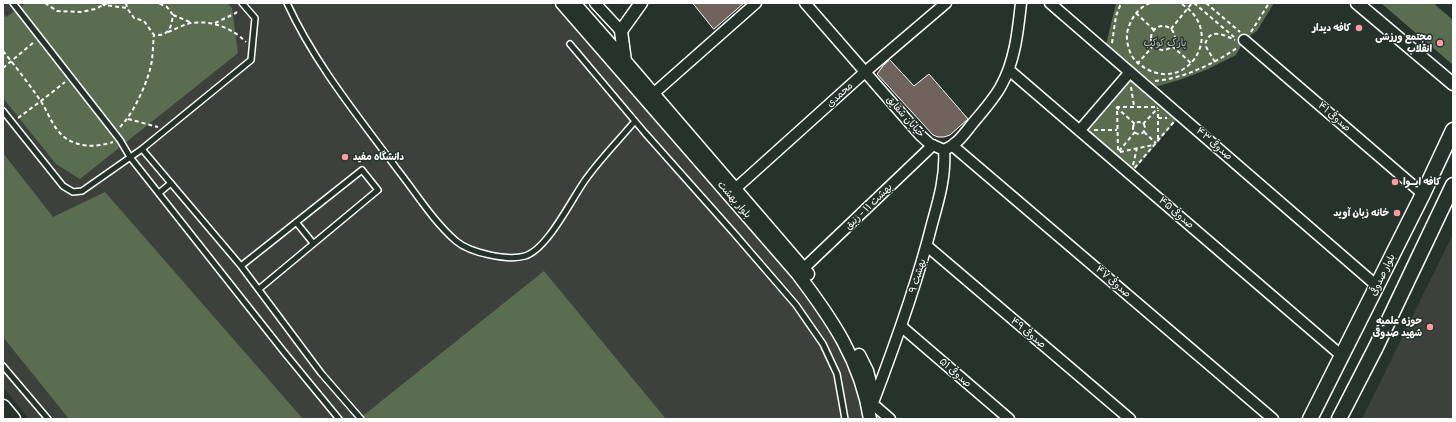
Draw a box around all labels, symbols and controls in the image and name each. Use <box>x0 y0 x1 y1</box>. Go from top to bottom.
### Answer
place label: کافه دیدار <box>1312 22 1351 34</box>
marker: کافه دیدار <box>1354 23 1364 33</box>
place label: مجتمع ورزشی انقلاب <box>1375 31 1432 54</box>
park label: پارک کوکب <box>1144 37 1186 49</box>
marker: مجتمع ورزشی انقلاب <box>1435 38 1445 48</box>
street label: محمدی <box>824 80 856 110</box>
street label: خیابان شقایق <box>883 94 927 140</box>
street label: صدوقی ۴۱ <box>1315 100 1353 134</box>
street label: صدوقی ۴۳ <box>1193 125 1235 163</box>
place label: دانشگاه مفید <box>353 151 404 163</box>
marker: دانشگاه مفید <box>340 152 350 162</box>
place label: کافه ایــوا <box>1403 176 1441 188</box>
marker: کافه ایــوا <box>1390 177 1400 187</box>
street label: بلوار بهشت <box>715 179 753 221</box>
street label: بهشت ۱۱ - زنبق <box>843 181 895 233</box>
street label: صدوقی ۴۵ <box>1156 194 1196 232</box>
place label: خانه زبان آوید <box>1333 207 1389 219</box>
marker: خانه زبان آوید <box>1392 208 1402 218</box>
street label: بلوار صدوقی <box>1368 252 1398 298</box>
street label: بهشت ۹ <box>907 258 929 294</box>
street label: صدوقی ۴۷ <box>1093 263 1133 301</box>
street label: صدوقی ۴۹ <box>1008 315 1048 351</box>
place label: حوزه علمیه شهید صدوقی <box>1373 315 1422 338</box>
marker: حوزه علمیه شهید صدوقی <box>1425 322 1435 332</box>
street label: صدوقی ۵۱ <box>936 356 974 390</box>

